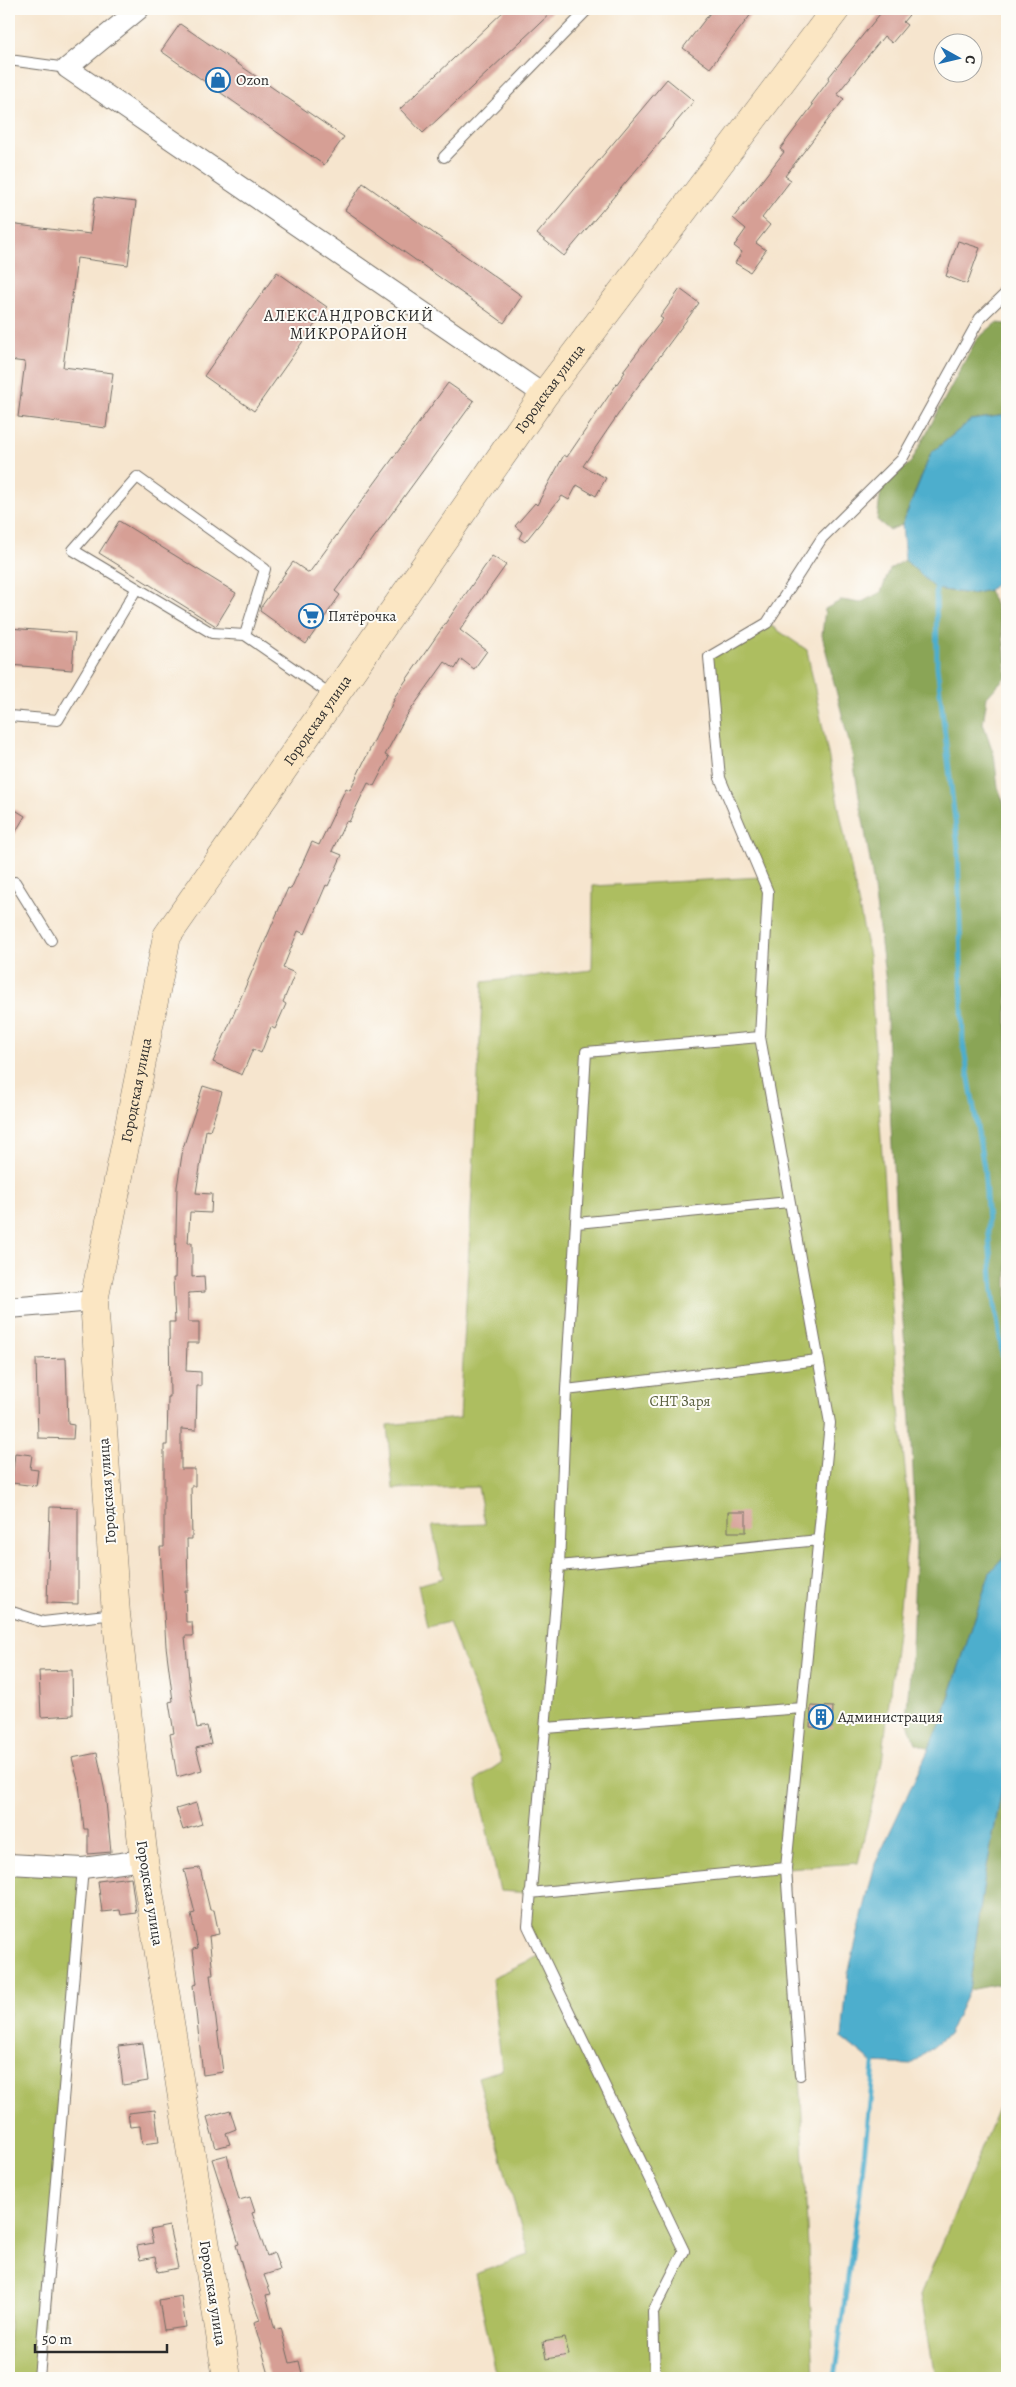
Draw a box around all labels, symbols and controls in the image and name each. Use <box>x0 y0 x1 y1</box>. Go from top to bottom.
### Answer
north arrow <box>934 32 984 82</box>
text: С <box>960 54 980 66</box>
shop icon: Ozon <box>205 67 231 93</box>
place label: Ozon <box>236 70 269 90</box>
district label: АЛЕКСАНДРОВСКИЙ МИКРОРАЙОН <box>263 305 434 345</box>
street label: Городская улица <box>510 340 589 437</box>
supermarket icon: Пятёрочка <box>298 603 324 629</box>
place label: Пятёрочка <box>328 606 397 626</box>
street label: Городская улица <box>279 671 356 770</box>
street label: Городская улица <box>116 1036 156 1144</box>
park label: СНТ Заря <box>649 1391 711 1411</box>
street label: Городская улица <box>93 1437 121 1545</box>
building icon: Администрация <box>808 1704 834 1730</box>
place label: Администрация <box>837 1707 943 1727</box>
street label: Городская улица <box>132 1839 168 1947</box>
street label: Городская улица <box>195 2239 231 2347</box>
scale bar <box>35 2322 168 2354</box>
text: 50 m <box>42 2329 72 2349</box>

